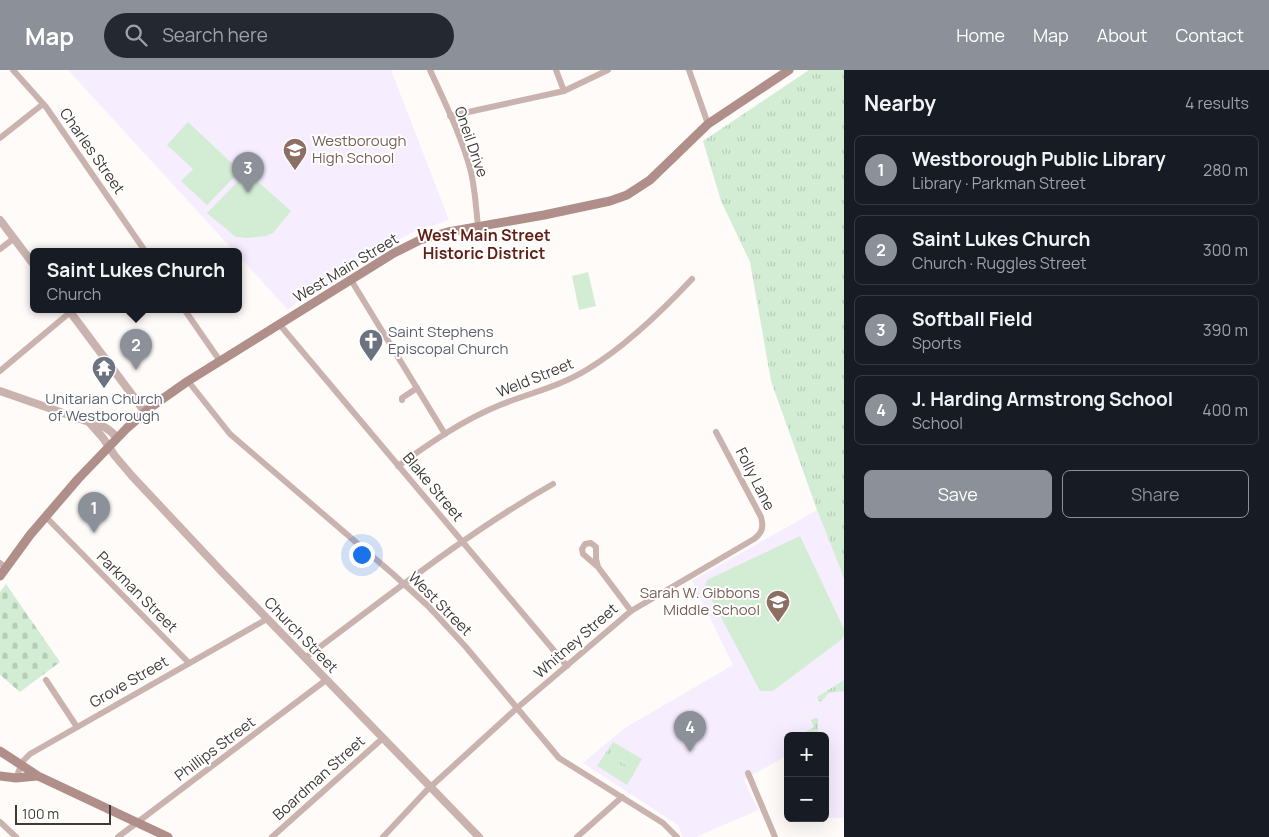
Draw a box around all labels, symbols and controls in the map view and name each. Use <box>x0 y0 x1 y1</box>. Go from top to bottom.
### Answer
search box <box>104 13 454 58</box>
text: Map <box>25 19 74 52</box>
icon: search <box>122 21 150 49</box>
text: Search here <box>162 22 268 48</box>
text: Home <box>956 23 1005 47</box>
text: Map <box>1033 23 1069 47</box>
text: About <box>1097 23 1147 47</box>
text: Contact <box>1175 23 1244 47</box>
text: Nearby <box>864 89 936 117</box>
text: 4 results <box>1185 92 1249 114</box>
street label: Charles Street <box>55 103 130 198</box>
street label: Oneil Drive <box>450 104 493 180</box>
place label: Westborough High School <box>312 130 406 168</box>
school or university icon: Westborough High School <box>282 137 308 171</box>
text: Westborough Public Library <box>912 146 1166 172</box>
pin: 3 <box>232 152 264 193</box>
text: 1 <box>877 159 885 181</box>
text: 280 m <box>1203 159 1248 181</box>
text: Library · Parkman Street <box>912 172 1086 194</box>
district label: West Main Street Historic District <box>417 224 551 264</box>
text: Saint Lukes Church <box>912 226 1090 252</box>
street label: West Main Street <box>289 228 402 307</box>
text: 2 <box>876 239 886 261</box>
text: 300 m <box>1203 239 1248 261</box>
popup <box>30 248 242 313</box>
text: Church · Ruggles Street <box>912 252 1087 274</box>
text: Saint Lukes Church <box>47 257 225 283</box>
text: Church <box>47 283 101 305</box>
text: Softball Field <box>912 306 1033 332</box>
text: 3 <box>876 319 886 341</box>
text: 390 m <box>1203 319 1248 341</box>
place label: Saint Stephens Episcopal Church <box>388 321 509 359</box>
church icon: Saint Stephens Episcopal Church <box>358 328 384 362</box>
pin: 2 <box>120 329 152 370</box>
text: Sports <box>912 332 961 354</box>
street label: Weld Street <box>493 353 576 403</box>
temple icon: Unitarian Church of Westborough <box>91 355 117 389</box>
text: J. Harding Armstrong School <box>912 386 1173 412</box>
place label: Unitarian Church of Westborough <box>45 388 163 426</box>
text: 4 <box>876 399 886 421</box>
text: 400 m <box>1202 399 1248 421</box>
text: School <box>912 412 963 434</box>
street label: Folly Lane <box>731 444 780 514</box>
street label: Blake Street <box>398 448 468 526</box>
button: Save <box>864 470 1052 518</box>
button: Share <box>1062 470 1249 518</box>
pin: 1 <box>78 492 110 533</box>
your location <box>349 542 375 568</box>
street label: Parkman Street <box>92 546 183 637</box>
street label: West Street <box>404 567 477 640</box>
place label: Sarah W. Gibbons Middle School <box>640 582 760 620</box>
school or university icon: Sarah W. Gibbons Middle School <box>765 589 791 623</box>
street label: Church Street <box>260 592 343 677</box>
street label: Whitney Street <box>529 598 622 683</box>
street label: Grove Street <box>86 651 172 713</box>
street label: Phillips Street <box>170 711 259 786</box>
pin: 4 <box>674 711 706 752</box>
street label: Boardman Street <box>268 730 369 825</box>
map controls <box>784 732 829 822</box>
button: + <box>784 732 829 777</box>
button: − <box>784 777 829 822</box>
scale bar <box>15 802 111 825</box>
text: 100 m <box>22 804 59 823</box>

